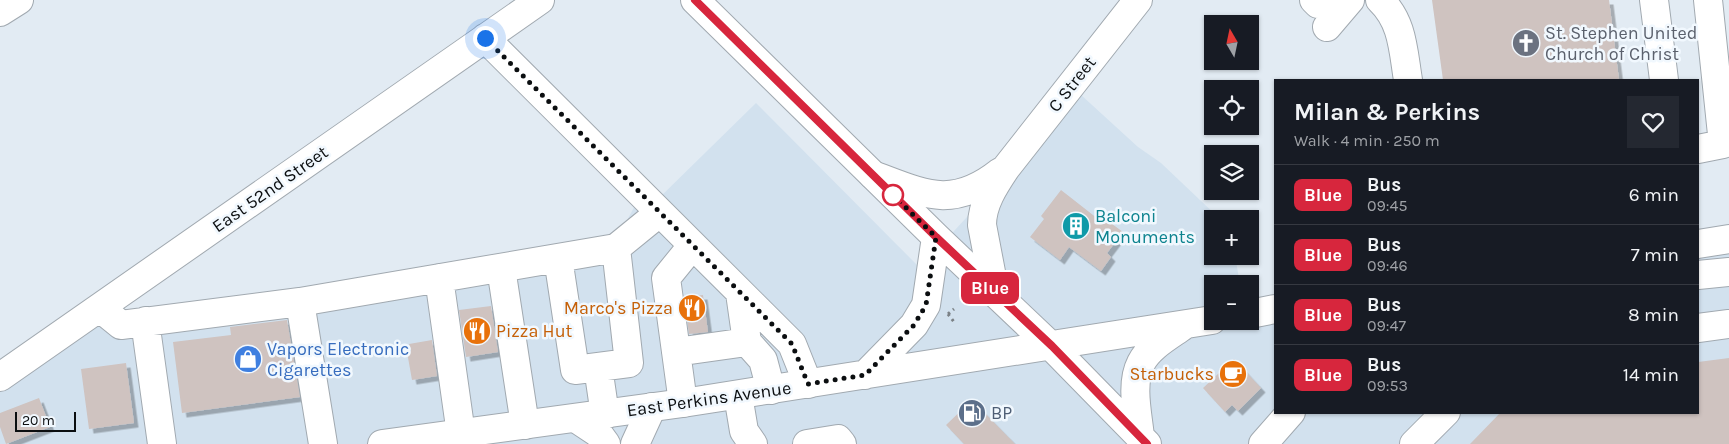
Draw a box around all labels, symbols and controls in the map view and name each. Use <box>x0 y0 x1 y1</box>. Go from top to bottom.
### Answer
north arrow <box>1204 15 1259 70</box>
map controls <box>1204 15 1259 330</box>
place label: St. Stephen United Church of Christ <box>1545 22 1697 65</box>
your location <box>473 26 498 51</box>
church icon: St. Stephen United Church of Christ <box>1511 28 1541 58</box>
street label: C Street <box>1043 52 1101 116</box>
button: locate <box>1204 80 1259 135</box>
button: heart <box>1627 96 1679 148</box>
text: Milan & Perkins <box>1294 98 1480 126</box>
text: Walk · 4 min · 250 m <box>1294 131 1440 150</box>
street label: East 52nd Street <box>208 141 332 237</box>
button: layers <box>1204 145 1259 200</box>
text: Bus <box>1367 174 1401 196</box>
unlabelled marker <box>882 184 904 206</box>
text: Blue <box>1304 184 1342 206</box>
text: 6 min <box>1629 184 1679 206</box>
text: 09:45 <box>1367 196 1407 215</box>
place label: Balconi Monuments <box>1095 205 1195 248</box>
button: + <box>1204 210 1259 265</box>
building icon: Balconi Monuments <box>1061 211 1091 241</box>
text: Bus <box>1367 234 1401 256</box>
text: Blue <box>1304 244 1342 266</box>
text: 7 min <box>1631 244 1679 266</box>
text: 09:46 <box>1367 256 1408 275</box>
line badge: Blue <box>955 272 1025 304</box>
button: − <box>1204 275 1259 330</box>
text: Blue <box>971 277 1009 299</box>
restaurant icon: Marco's Pizza <box>677 293 707 323</box>
text: Bus <box>1367 294 1401 316</box>
place label: Marco's Pizza <box>564 297 673 319</box>
text: Blue <box>1304 304 1342 326</box>
text: 8 min <box>1628 304 1679 326</box>
restaurant icon: Pizza Hut <box>462 316 492 346</box>
text: 09:47 <box>1367 316 1406 335</box>
place label: Pizza Hut <box>496 320 573 342</box>
place label: Vapors Electronic Cigarettes <box>267 338 409 381</box>
shop icon: Vapors Electronic Cigarettes <box>233 344 263 374</box>
text: Bus <box>1367 354 1401 376</box>
cafe icon: Starbucks <box>1218 359 1248 389</box>
place label: Starbucks <box>1129 363 1214 385</box>
text: Blue <box>1304 364 1342 386</box>
text: 14 min <box>1623 364 1679 386</box>
text: 09:53 <box>1367 376 1408 395</box>
street label: East Perkins Avenue <box>625 377 793 421</box>
fuel station icon: BP <box>957 398 987 428</box>
place label: BP <box>991 402 1012 424</box>
scale bar <box>15 409 76 432</box>
text: 20 m <box>22 412 55 429</box>

